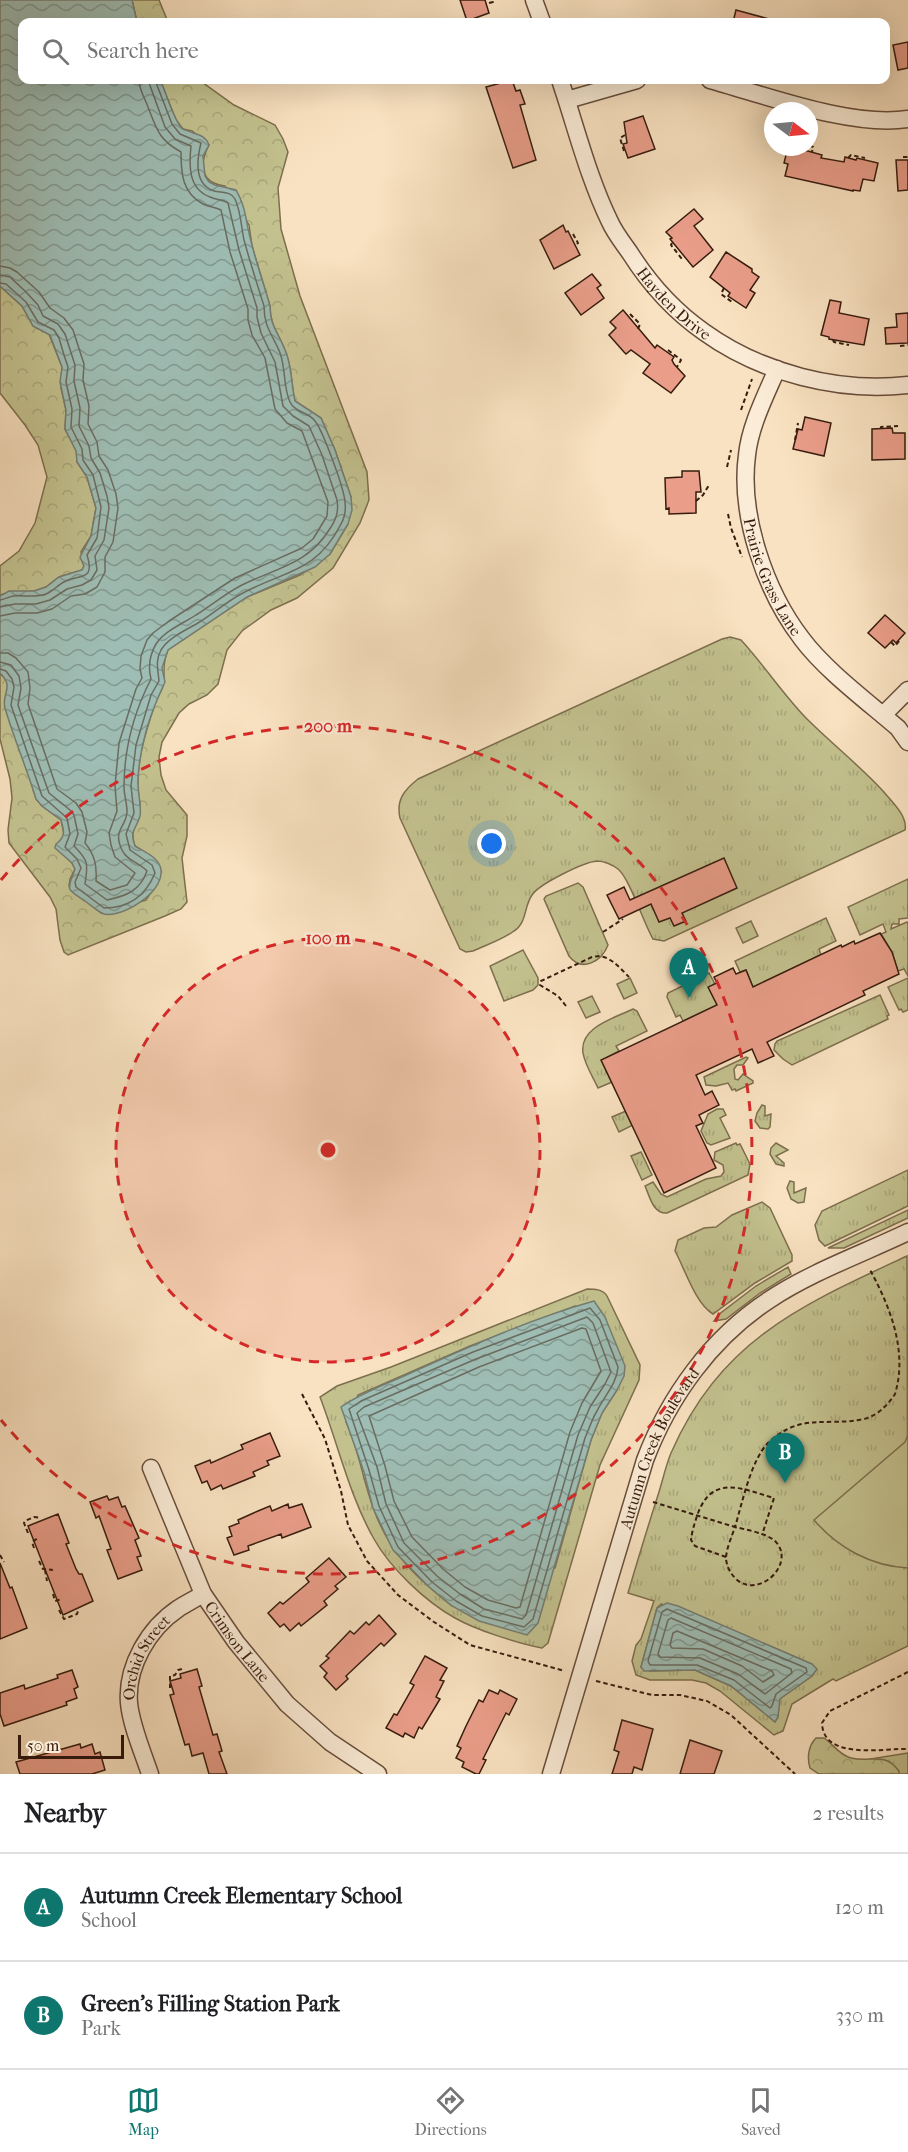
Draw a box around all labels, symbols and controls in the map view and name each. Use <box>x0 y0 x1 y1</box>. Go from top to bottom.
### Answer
search box <box>18 18 890 84</box>
icon: search <box>39 35 72 68</box>
text: Search here <box>87 38 199 64</box>
north arrow <box>764 102 818 156</box>
street label: Hayden Drive <box>633 263 715 344</box>
street label: Prairie Grass Lane <box>740 516 806 639</box>
text: 200 m <box>304 716 353 737</box>
your location <box>477 829 506 858</box>
text: 100 m <box>305 928 352 949</box>
pin: A <box>670 948 708 998</box>
centre of rings <box>318 1140 338 1160</box>
street label: Autumn Creek Boulevard <box>615 1364 703 1532</box>
pin: B <box>766 1434 804 1483</box>
street label: Crimson Lane <box>201 1597 274 1686</box>
street label: Orchid Street <box>119 1610 174 1701</box>
scale bar <box>18 1732 124 1760</box>
text: 50 m <box>27 1736 59 1755</box>
text: Nearby <box>24 1798 106 1829</box>
text: 2 results <box>813 1802 884 1825</box>
text: Autumn Creek Elementary School <box>81 1883 402 1909</box>
text: A <box>37 1896 50 1919</box>
text: 120 m <box>835 1896 884 1919</box>
text: School <box>81 1909 137 1932</box>
text: Green's Filling Station Park <box>81 1991 340 2017</box>
text: B <box>37 2004 50 2027</box>
text: 330 m <box>836 2004 884 2027</box>
text: Park <box>81 2017 121 2040</box>
tab: Map <box>127 2084 160 2139</box>
tab: Directions <box>415 2084 487 2139</box>
tab: Saved <box>741 2084 781 2139</box>

